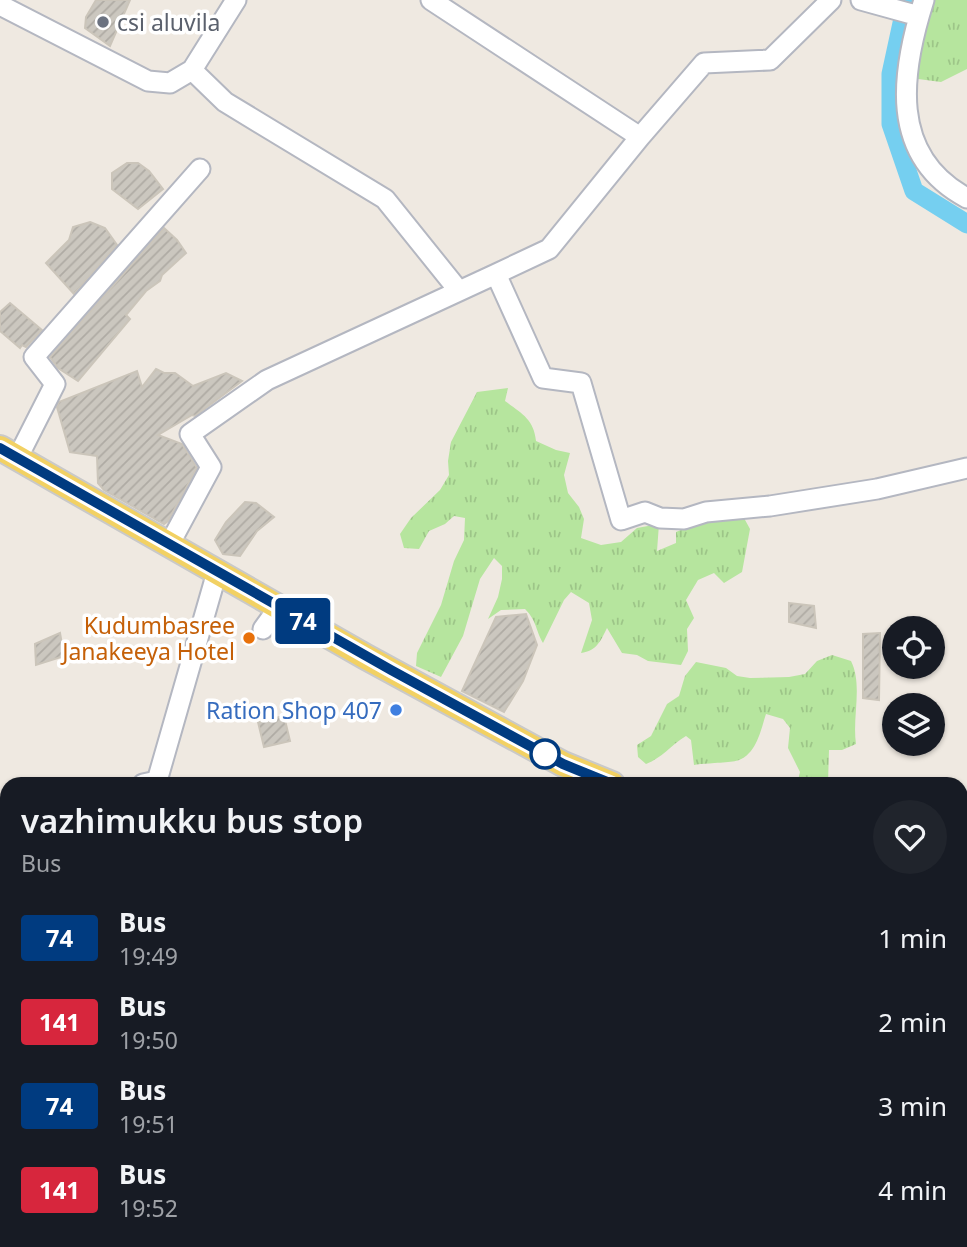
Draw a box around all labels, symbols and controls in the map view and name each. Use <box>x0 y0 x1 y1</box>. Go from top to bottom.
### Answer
place label: csi aluvila <box>117 6 220 38</box>
marker: csi aluvila <box>95 14 111 30</box>
line badge: 74 <box>272 598 334 644</box>
text: 74 <box>289 604 317 637</box>
place label: Kudumbasree Janakeeya Hotel <box>60 609 235 667</box>
map controls <box>882 616 945 756</box>
button: locate <box>882 616 945 679</box>
marker: Kudumbasree Janakeeya Hotel <box>241 630 257 646</box>
button: layers <box>882 693 945 756</box>
place label: Ration Shop 407 <box>206 694 382 726</box>
marker: Ration Shop 407 <box>388 702 404 718</box>
unlabelled marker <box>530 739 560 769</box>
text: vazhimukku bus stop <box>21 798 363 843</box>
button: heart <box>873 800 947 874</box>
text: Bus <box>21 847 61 879</box>
text: Bus <box>119 904 166 940</box>
text: 1 min <box>878 920 947 956</box>
text: 74 <box>46 921 73 954</box>
text: 19:49 <box>119 940 178 972</box>
text: Bus <box>119 988 166 1024</box>
text: 2 min <box>878 1004 947 1040</box>
text: 141 <box>39 1005 80 1038</box>
text: 19:50 <box>119 1024 178 1056</box>
text: Bus <box>119 1072 166 1108</box>
text: 3 min <box>878 1088 947 1124</box>
text: 74 <box>46 1089 73 1122</box>
text: 19:51 <box>119 1108 178 1140</box>
text: Bus <box>119 1156 166 1192</box>
text: 4 min <box>878 1172 947 1208</box>
text: 141 <box>39 1173 80 1206</box>
text: 19:52 <box>119 1192 178 1224</box>

